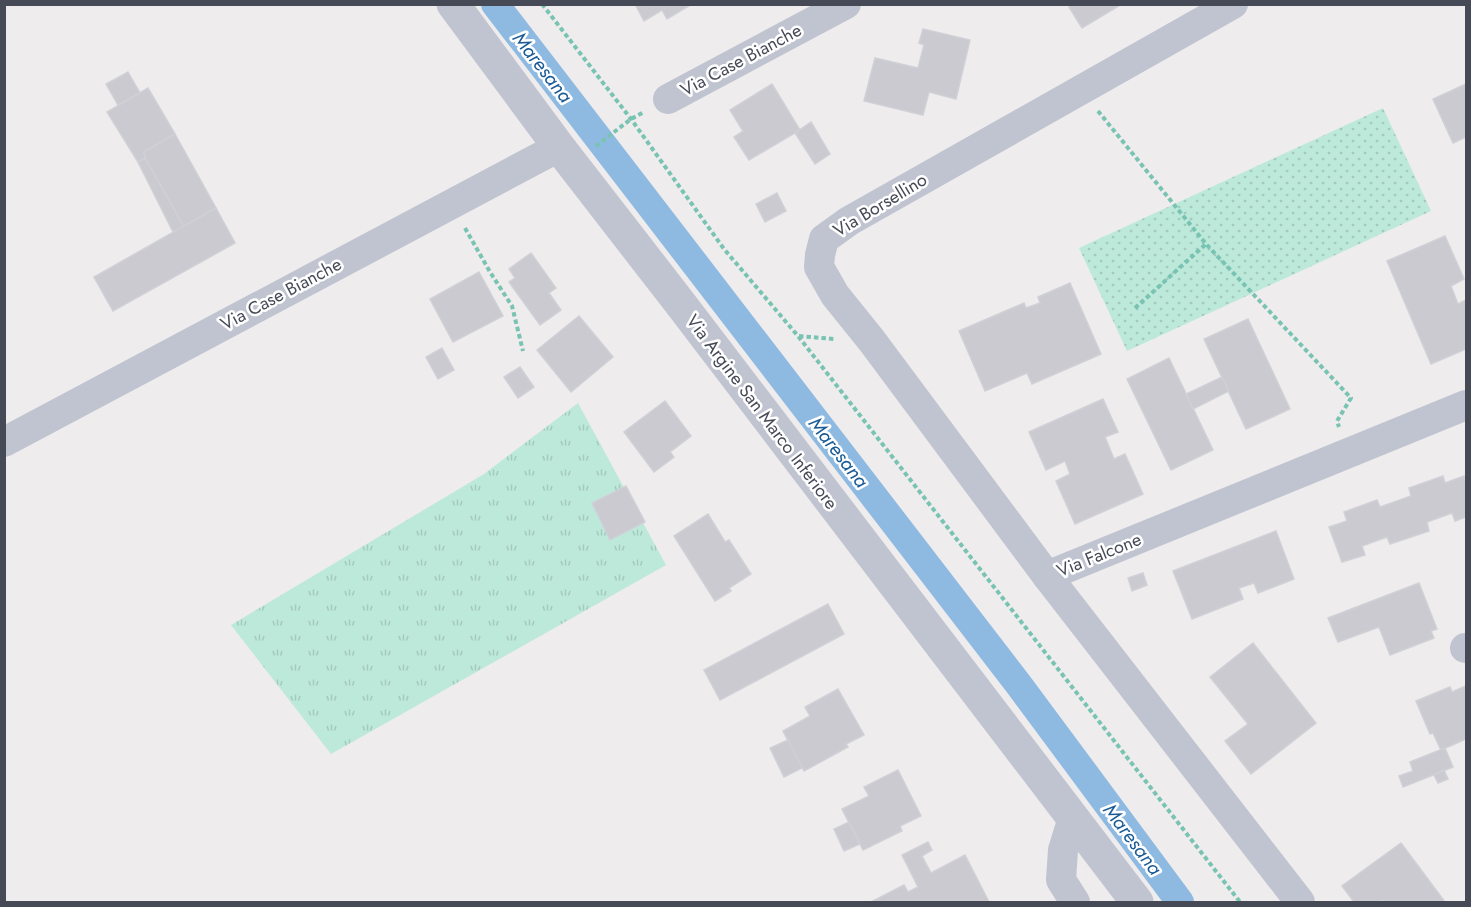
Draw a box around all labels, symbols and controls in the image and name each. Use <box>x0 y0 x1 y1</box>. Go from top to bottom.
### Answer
street label: Via Case Bianche <box>676 17 806 103</box>
water label: Maresana <box>506 26 580 109</box>
street label: Via Borsellino <box>828 167 932 243</box>
street label: Via Case Bianche <box>216 251 346 337</box>
street label: Via Argine San Marco Inferiore <box>680 309 844 515</box>
water label: Maresana <box>802 411 876 494</box>
street label: Via Falcone <box>1053 526 1145 584</box>
water label: Maresana <box>1096 797 1169 881</box>

